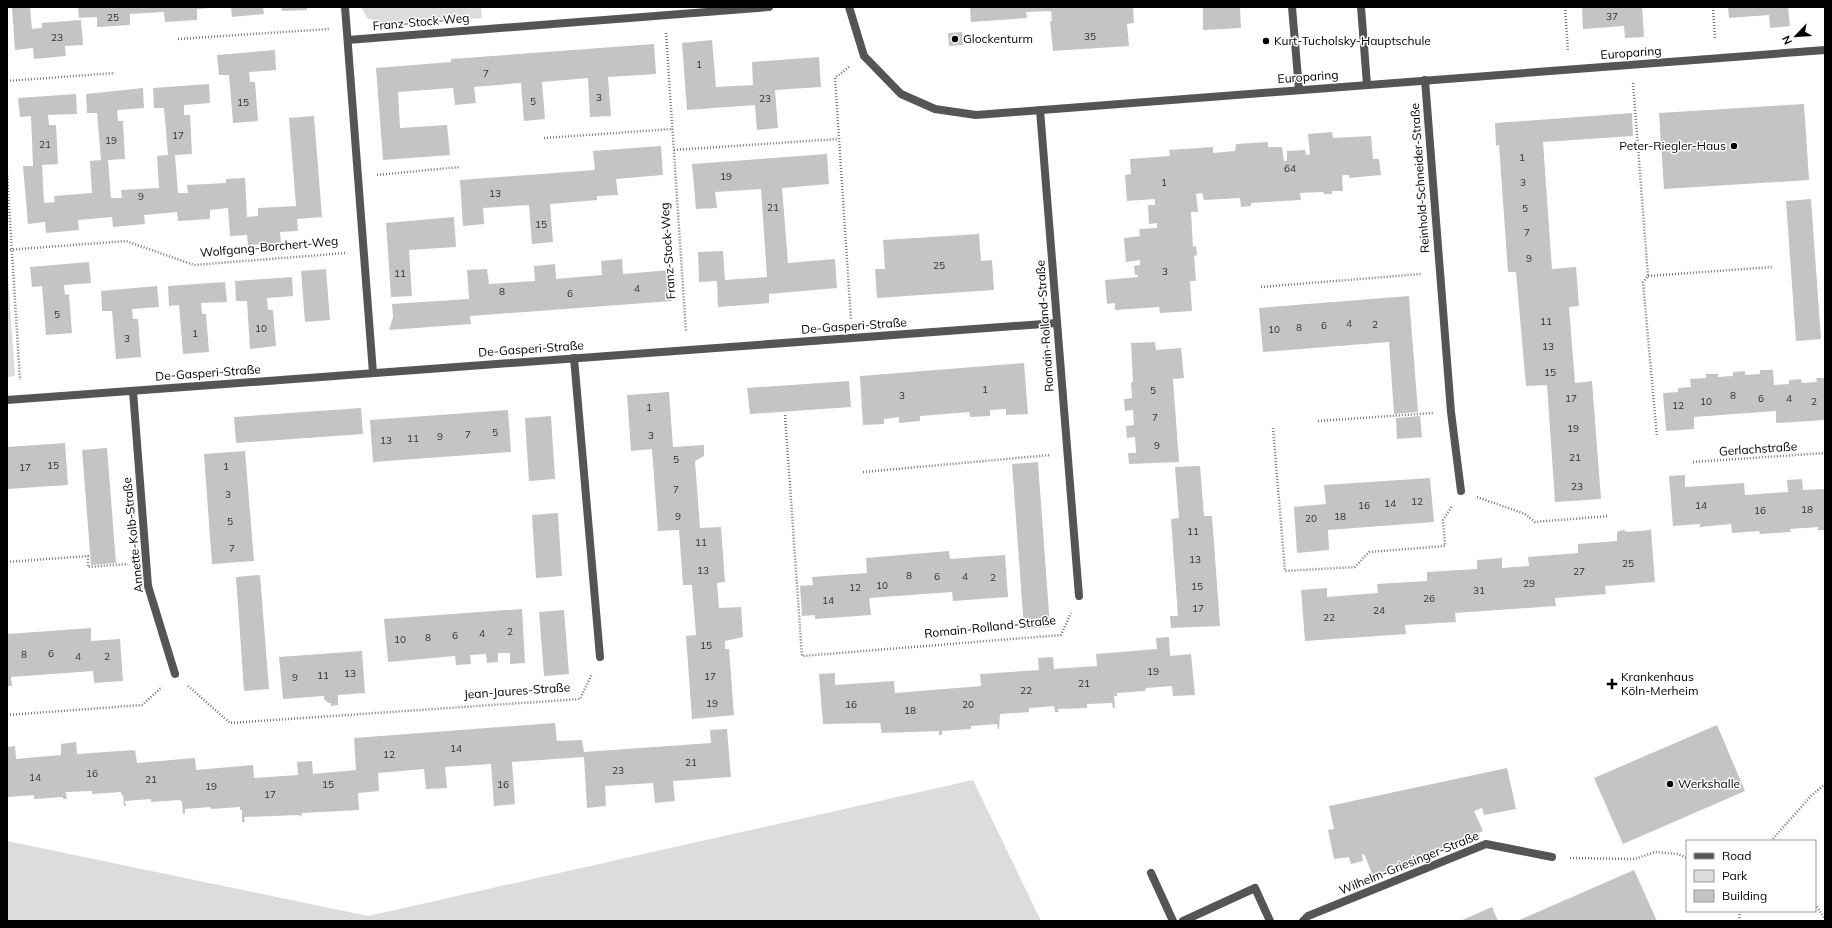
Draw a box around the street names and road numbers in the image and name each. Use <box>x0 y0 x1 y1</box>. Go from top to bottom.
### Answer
street label: Franz-Stock-Weg <box>372 10 470 33</box>
street label: Europaring <box>1600 43 1662 62</box>
street label: Europaring <box>1277 67 1339 86</box>
street label: Reinhold-Schneider-Straße <box>1407 103 1432 254</box>
street label: Franz-Stock-Weg <box>657 202 678 300</box>
street label: Wolfgang-Borchert-Weg <box>199 233 339 260</box>
street label: Romain-Rolland-Straße <box>1032 260 1057 392</box>
street label: De-Gasperi-Straße <box>801 314 907 337</box>
street label: De-Gasperi-Straße <box>478 337 584 360</box>
street label: De-Gasperi-Straße <box>155 361 261 384</box>
street label: Gerlachstraße <box>1718 438 1798 459</box>
street label: Annette-Kolb-Straße <box>119 477 146 594</box>
street label: Romain-Rolland-Straße <box>923 612 1056 641</box>
street label: Jean-Jaures-Straße <box>463 679 571 702</box>
street label: Wilhelm-Griesinger-Straße <box>1337 828 1481 897</box>

